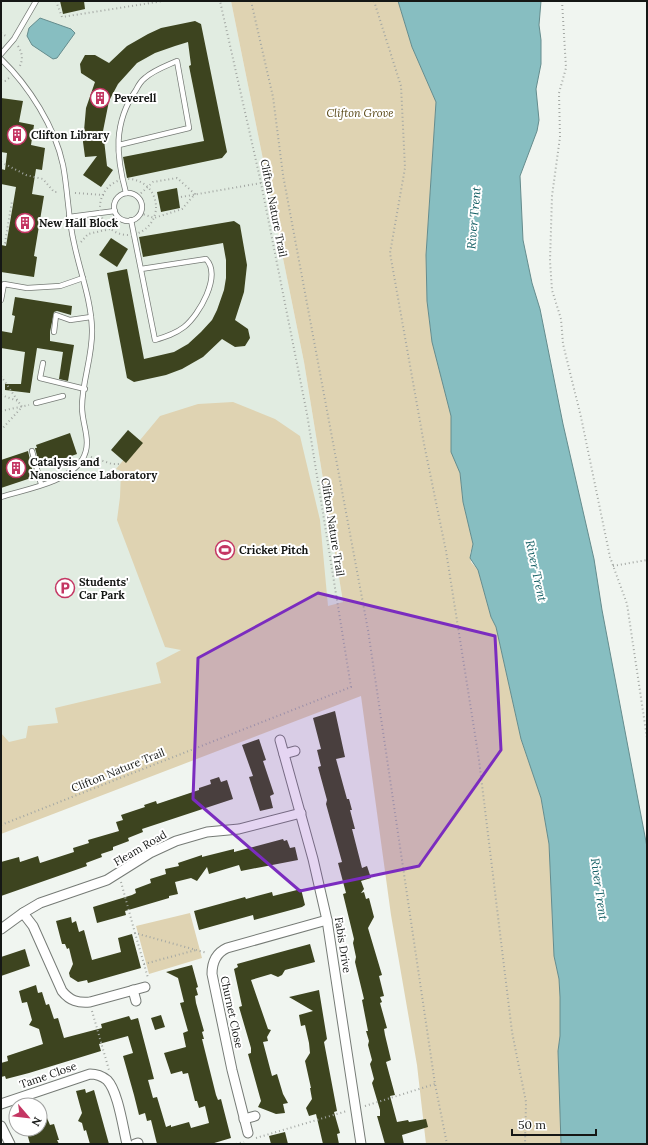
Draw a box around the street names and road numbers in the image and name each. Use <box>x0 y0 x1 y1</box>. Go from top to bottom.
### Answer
street label: Clifton Nature Trail <box>258 158 290 258</box>
street label: Clifton Nature Trail <box>318 477 348 577</box>
street label: Clifton Nature Trail <box>69 745 167 795</box>
street label: Fleam Road <box>111 827 169 869</box>
street label: Fabis Drive <box>332 916 354 974</box>
street label: Churnet Close <box>218 975 246 1049</box>
street label: Tame Close <box>18 1059 78 1091</box>

